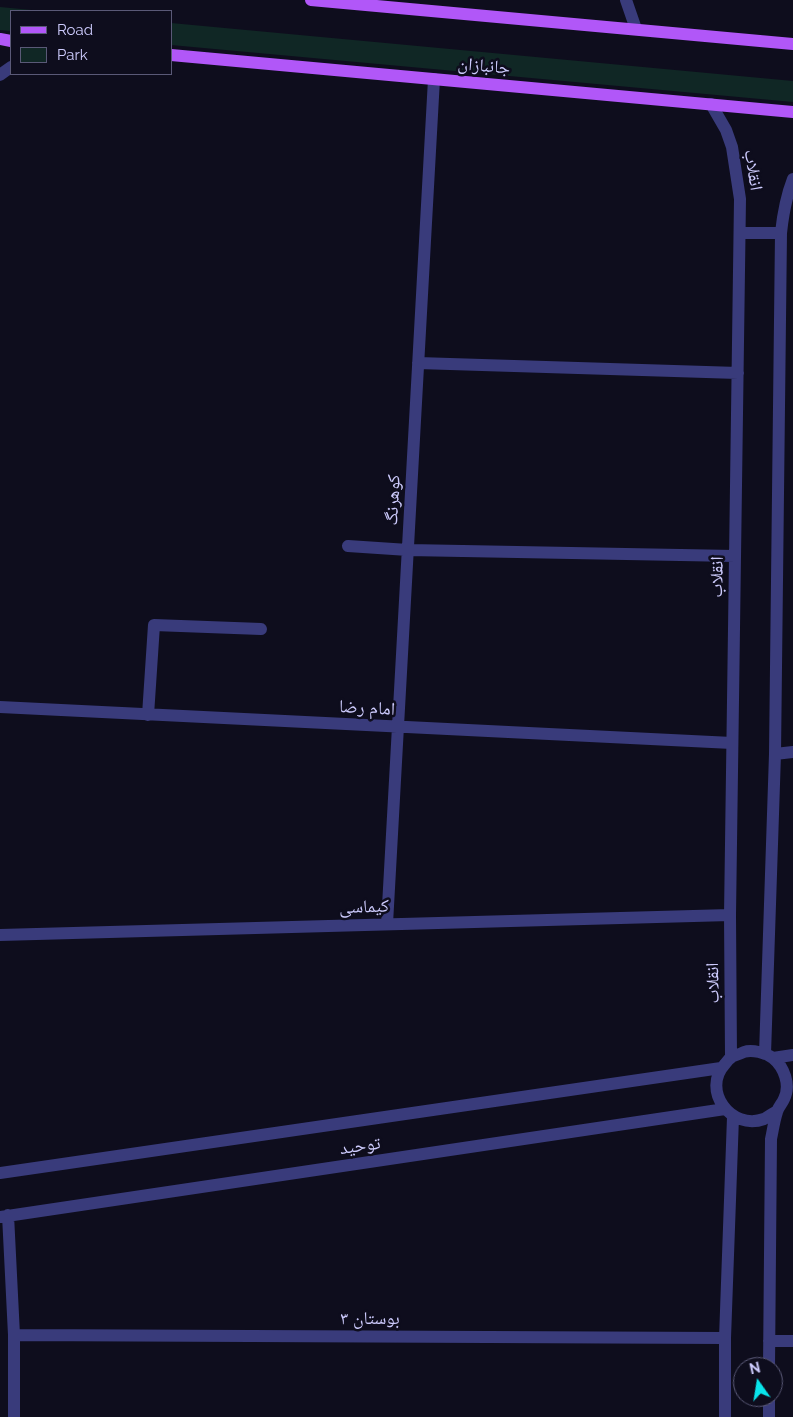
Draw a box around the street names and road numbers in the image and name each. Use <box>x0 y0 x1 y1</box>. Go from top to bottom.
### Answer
street label: جانبازان <box>457 53 511 79</box>
street label: انقلاب <box>739 148 767 192</box>
street label: کوهرنگ <box>381 474 405 526</box>
street label: انقلاب <box>706 556 728 598</box>
street label: امام رضا <box>338 696 396 720</box>
street label: کیماسی <box>339 895 389 919</box>
street label: انقلاب <box>702 962 724 1004</box>
street label: توحید <box>338 1132 382 1160</box>
street label: بوستان ۳ <box>340 1308 400 1330</box>

